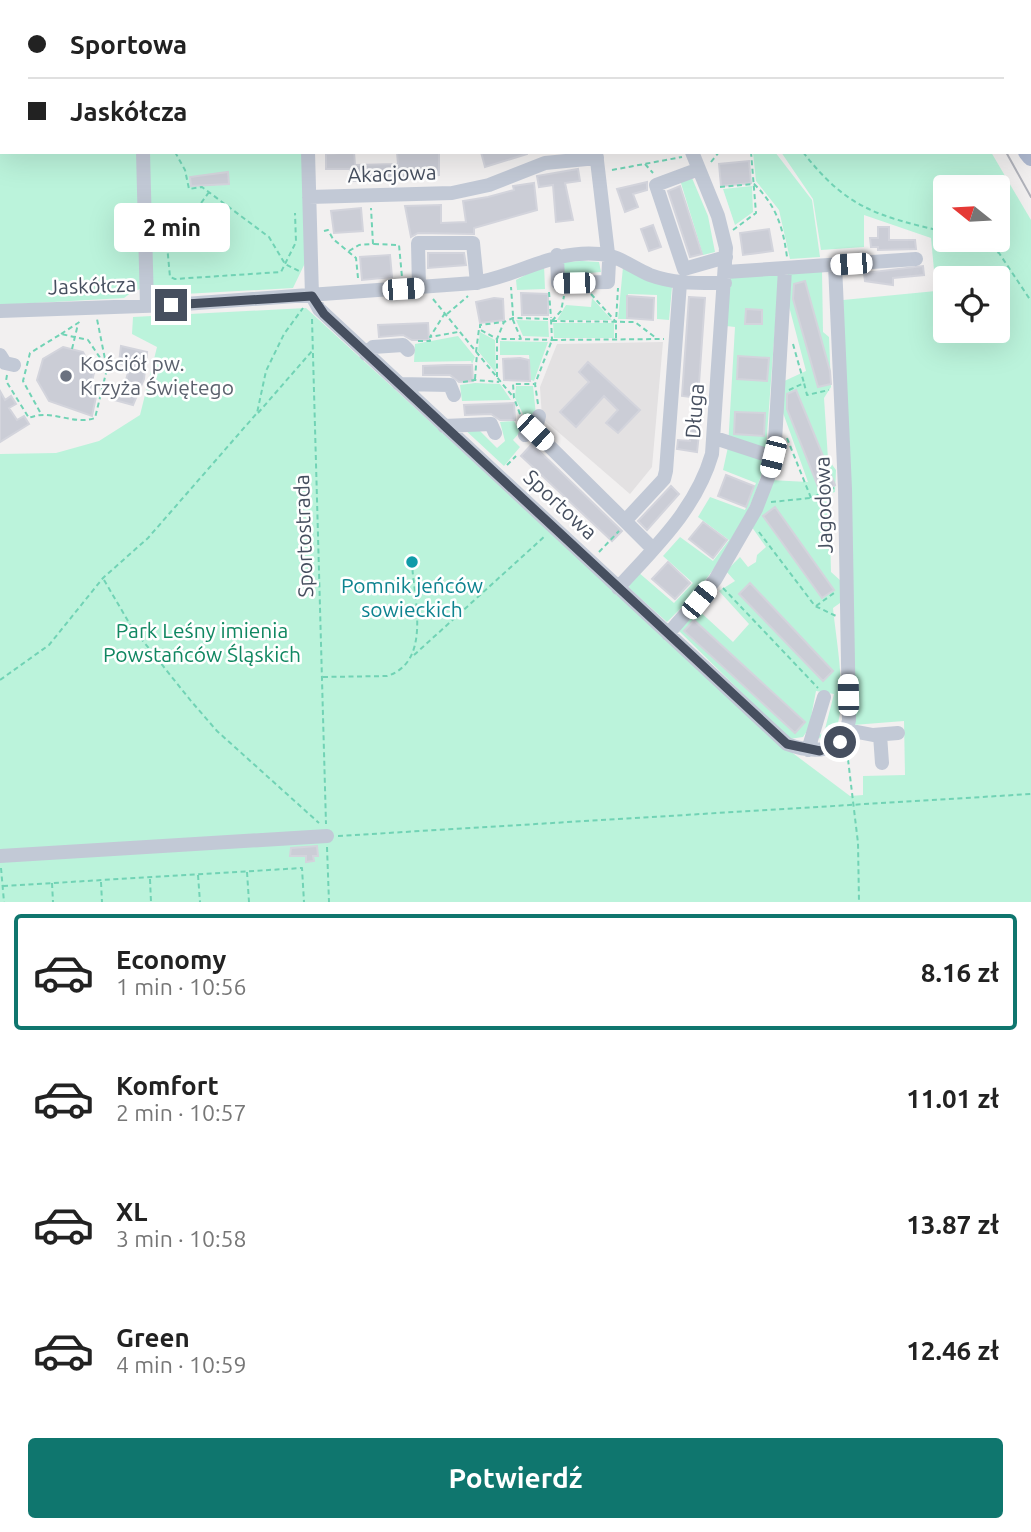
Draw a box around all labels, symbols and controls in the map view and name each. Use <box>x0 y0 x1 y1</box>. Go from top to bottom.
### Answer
text: Sportowa <box>70 30 187 59</box>
text: Jaskółcza <box>70 97 187 126</box>
street label: Akacjowa <box>347 159 437 187</box>
north arrow <box>933 175 1010 252</box>
map controls <box>933 175 1010 343</box>
callout: 2 min <box>113 204 229 252</box>
text: 2 min <box>143 215 201 240</box>
car <box>830 252 873 276</box>
button: locate <box>933 266 1010 343</box>
street label: Jaskółcza <box>47 271 137 299</box>
car <box>553 272 596 294</box>
car <box>382 277 425 301</box>
route end <box>155 289 187 321</box>
place label: Kościół pw. Krzyża Świętego <box>80 351 234 399</box>
marker: Kościół pw. Krzyża Świętego <box>58 368 74 384</box>
street label: Długa <box>680 383 708 439</box>
car <box>513 410 558 454</box>
car <box>758 434 789 480</box>
street label: Jagodowa <box>809 456 837 554</box>
street label: Sportowa <box>519 464 602 544</box>
street label: Sportostrada <box>289 474 317 598</box>
marker: Pomnik jeńców sowieckich <box>404 554 420 570</box>
place label: Pomnik jeńców sowieckich <box>341 573 483 621</box>
car <box>678 577 721 623</box>
park label: Park Leśny imienia Powstańców Śląskich <box>103 618 301 666</box>
car <box>838 674 859 716</box>
route start <box>824 726 856 758</box>
icon: car <box>32 941 95 1004</box>
text: Economy <box>116 945 226 974</box>
text: 8.16 zł <box>921 958 999 987</box>
text: 1 min · 10:56 <box>116 974 247 999</box>
icon: car <box>32 1067 95 1130</box>
text: Komfort <box>116 1071 219 1100</box>
text: 11.01 zł <box>906 1084 999 1113</box>
text: 2 min · 10:57 <box>116 1100 247 1125</box>
icon: car <box>32 1193 95 1256</box>
text: XL <box>116 1197 147 1226</box>
text: 13.87 zł <box>906 1210 999 1239</box>
text: 3 min · 10:58 <box>116 1226 247 1251</box>
icon: car <box>32 1319 95 1382</box>
text: Green <box>116 1323 190 1352</box>
text: 12.46 zł <box>906 1336 999 1365</box>
text: 4 min · 10:59 <box>116 1352 247 1377</box>
button: Potwierdź <box>28 1438 1003 1518</box>

